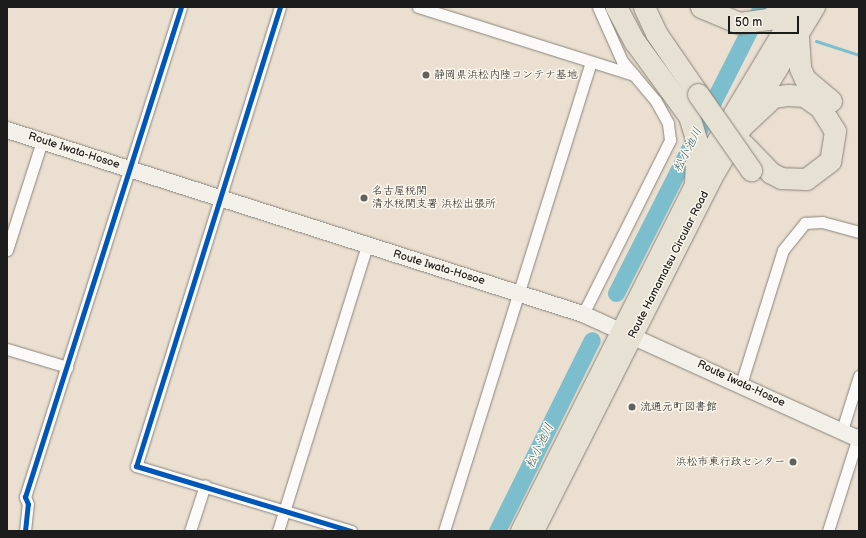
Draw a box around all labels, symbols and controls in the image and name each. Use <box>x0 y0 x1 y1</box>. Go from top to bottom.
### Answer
scale bar <box>730 8 801 34</box>
text: 50 m <box>735 15 762 30</box>
place label: 静岡県浜松内陸コンテナ基地 <box>434 68 577 82</box>
marker: 静岡県浜松内陸コンテナ基地 <box>421 70 431 80</box>
water label: 松小池川 <box>671 125 705 175</box>
street label: Route Iwata-Hosoe <box>27 130 121 172</box>
place label: 名古屋税関 清水税関支署 浜松出張所 <box>372 185 496 211</box>
street label: Route Hamamatsu Circular Road <box>626 189 712 341</box>
marker: 名古屋税関 清水税関支署 浜松出張所 <box>359 193 369 203</box>
street label: Route Iwata-Hosoe <box>391 248 487 288</box>
street label: Route Iwata-Hosoe <box>695 358 787 410</box>
place label: 流通元町図書館 <box>640 400 717 414</box>
marker: 流通元町図書館 <box>627 402 637 412</box>
water label: 松小池川 <box>523 421 557 471</box>
place label: 浜松市東行政センター <box>675 455 785 469</box>
marker: 浜松市東行政センター <box>788 457 798 467</box>

